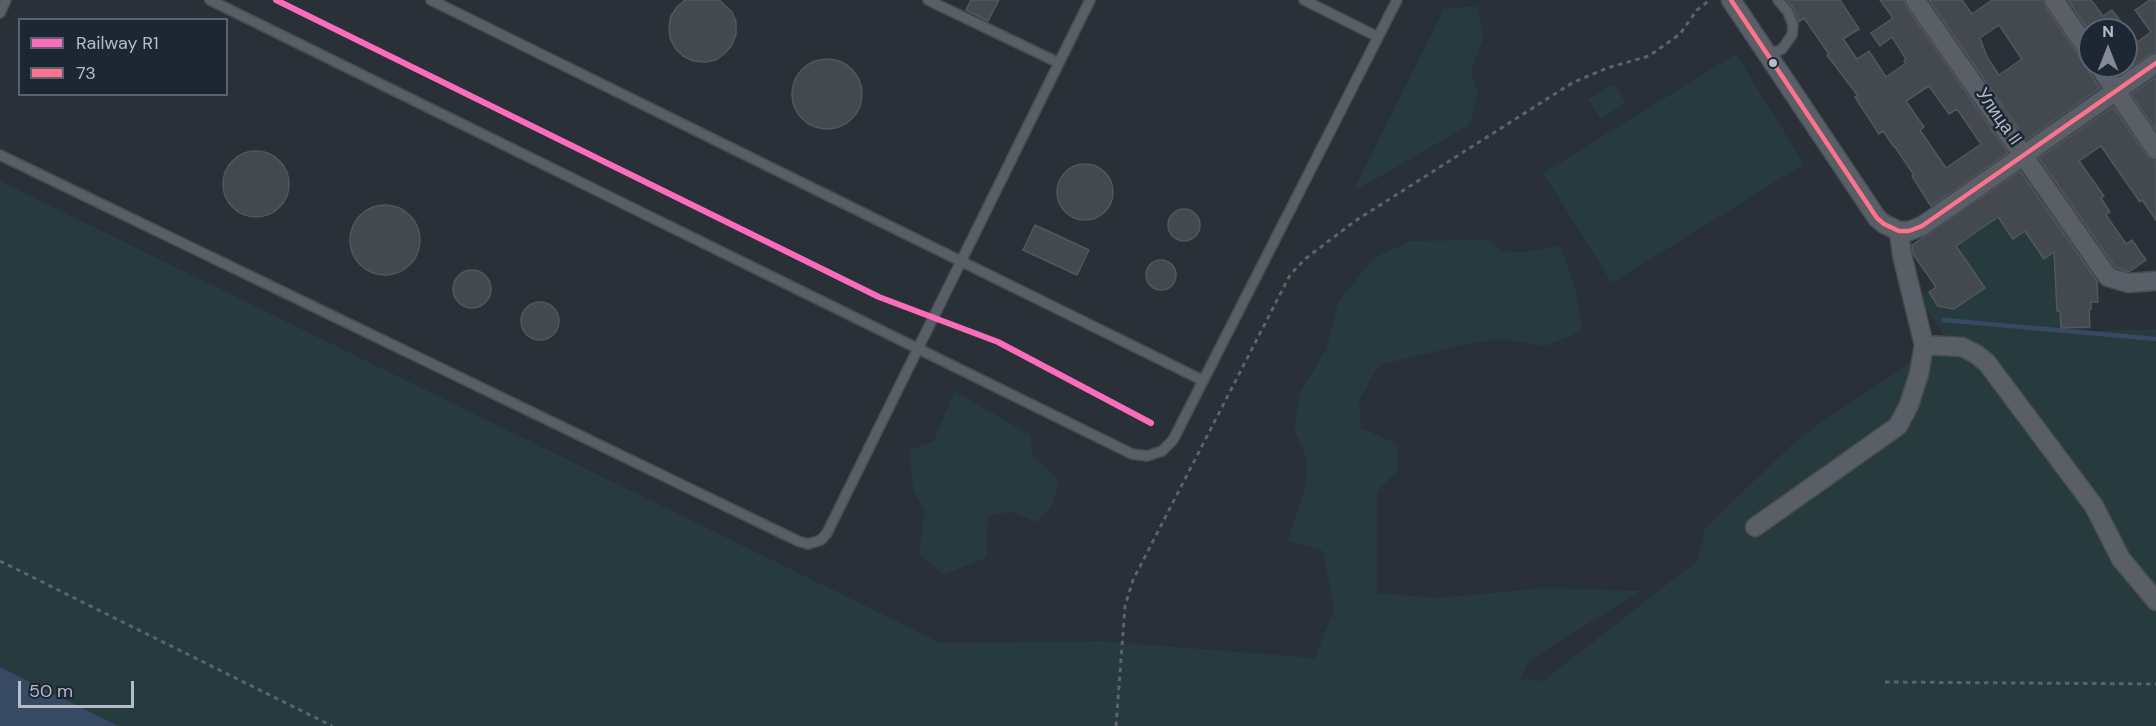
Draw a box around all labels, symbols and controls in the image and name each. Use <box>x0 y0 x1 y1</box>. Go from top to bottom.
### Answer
legend <box>18 18 228 96</box>
north arrow <box>2078 18 2138 78</box>
text: N <box>2102 21 2114 42</box>
text: Railway R1 <box>76 31 159 55</box>
unlabelled marker <box>1767 57 1779 69</box>
text: 73 <box>76 61 96 85</box>
street label: Улица II <box>1971 84 2025 150</box>
scale bar <box>21 669 136 707</box>
text: 50 m <box>29 679 73 703</box>

